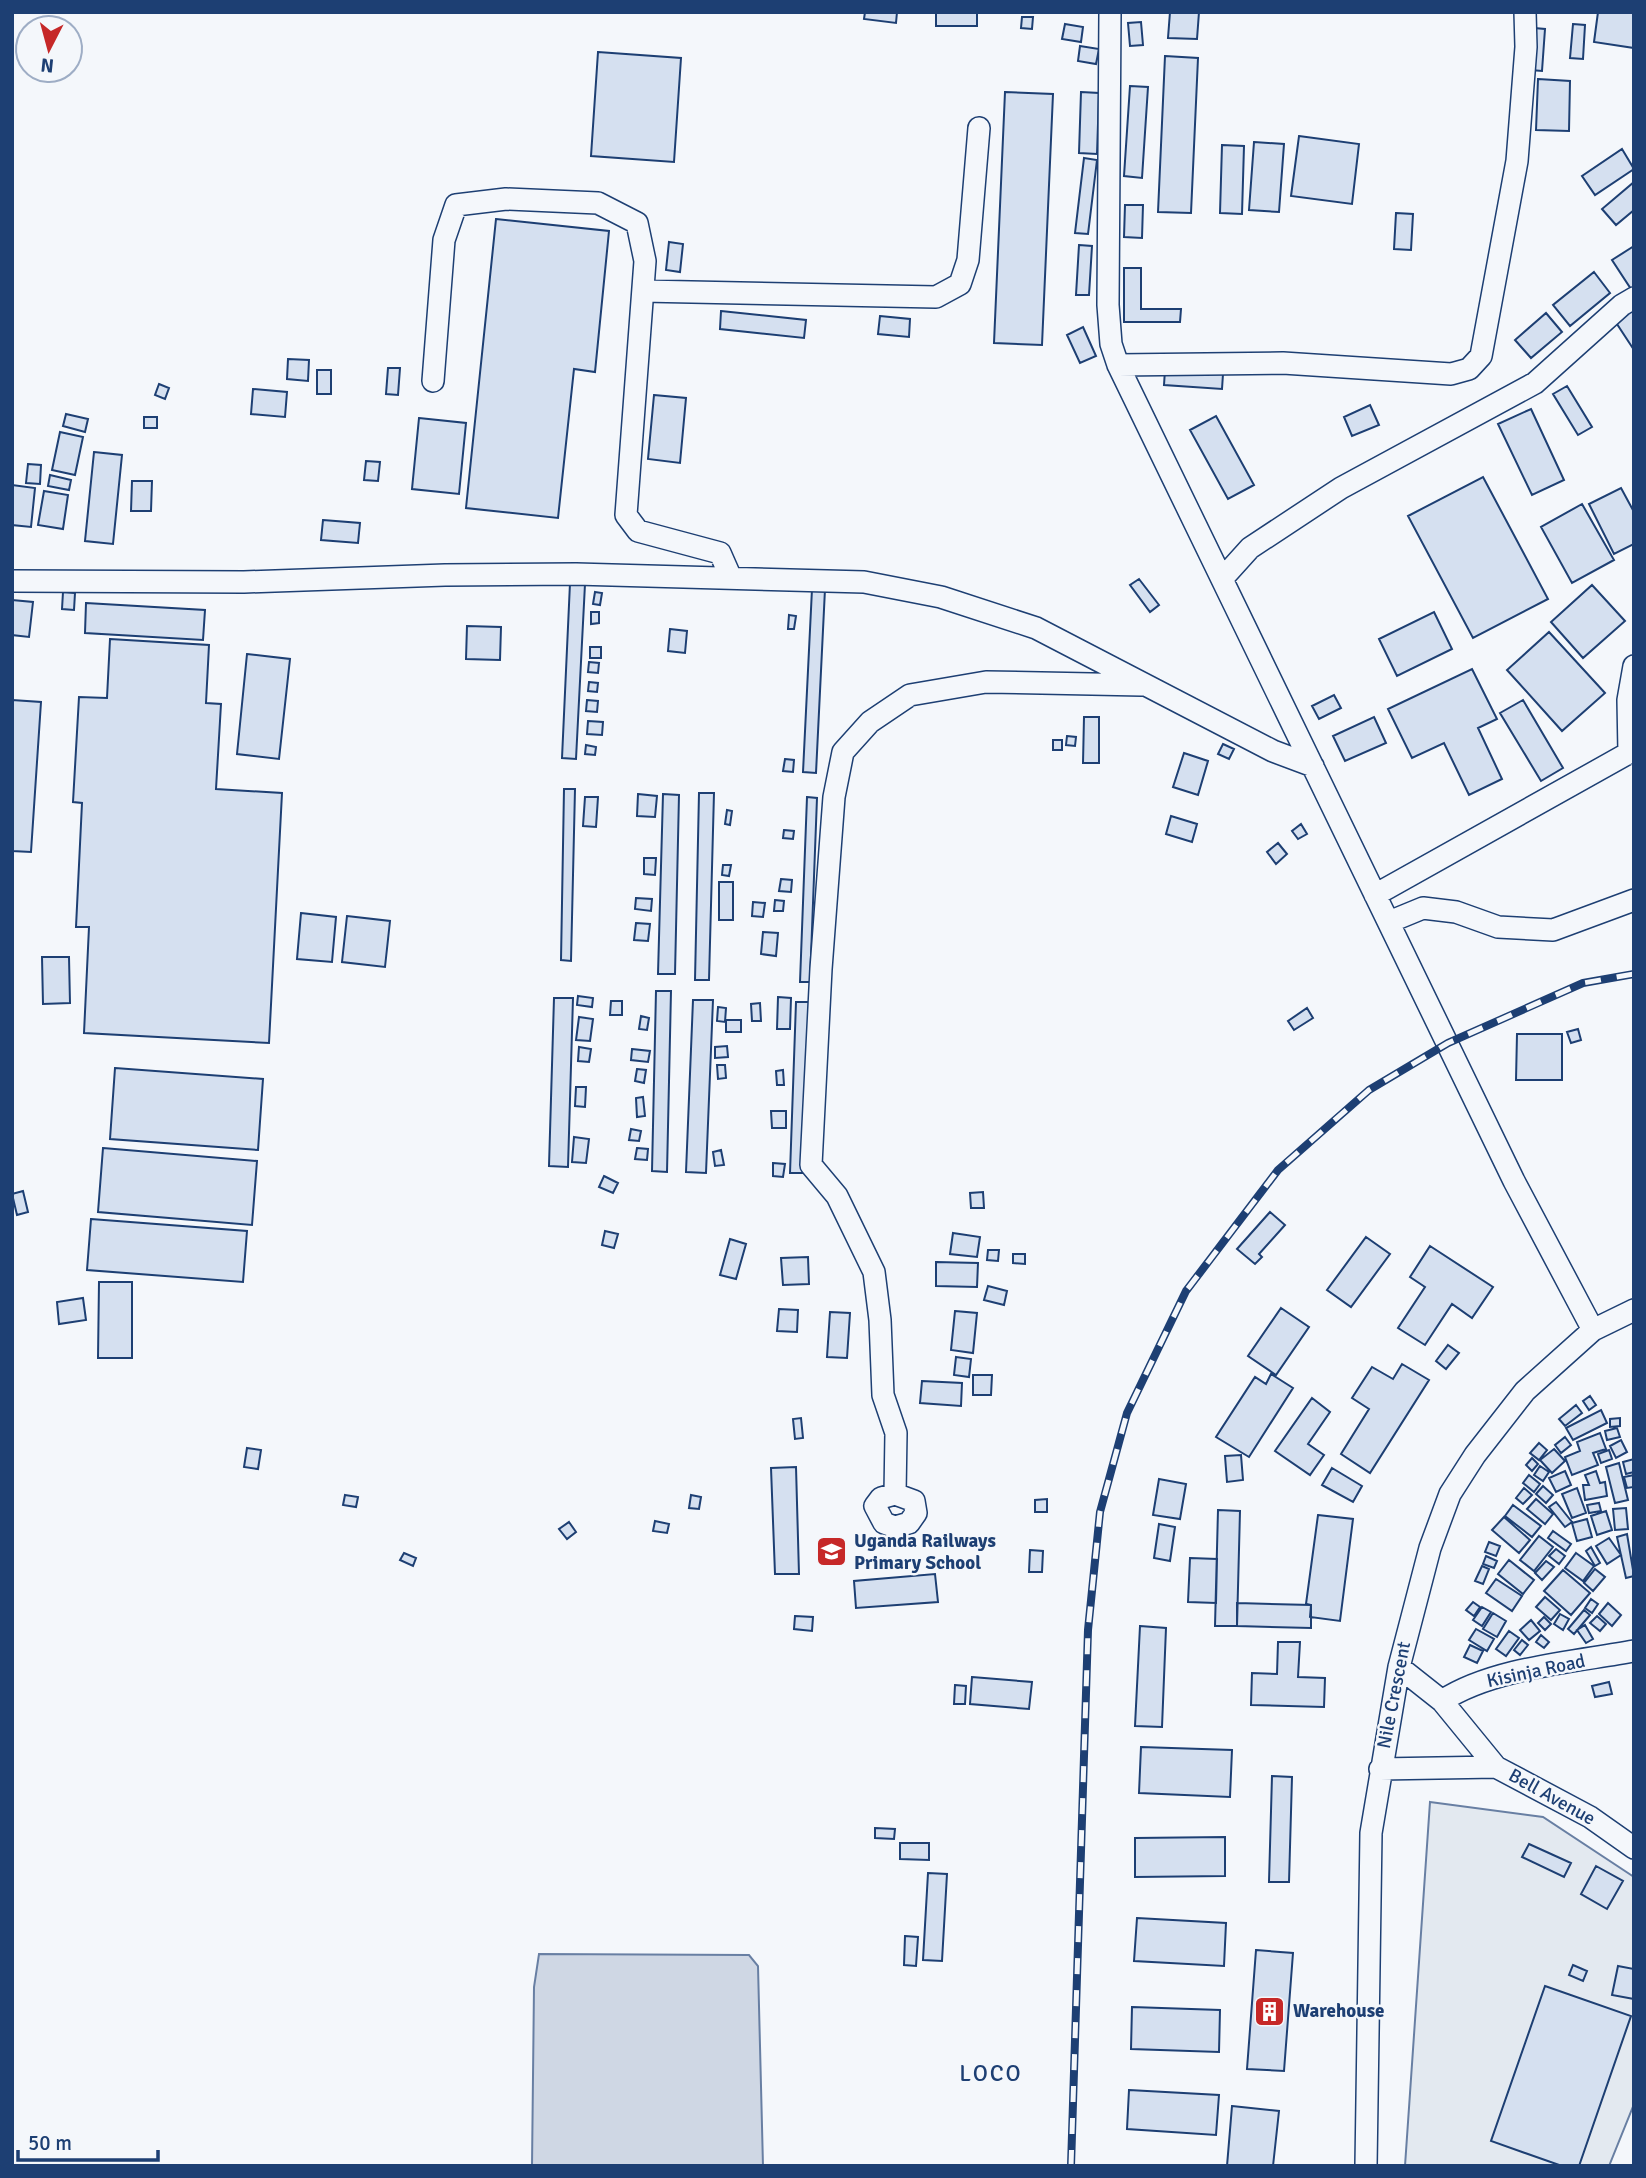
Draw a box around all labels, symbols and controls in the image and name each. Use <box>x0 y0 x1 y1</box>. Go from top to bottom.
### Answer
north arrow <box>14 14 84 84</box>
text: N <box>40 52 55 78</box>
place label: Uganda Railways Primary School <box>854 1529 996 1575</box>
school or university icon: Uganda Railways Primary School <box>814 1535 848 1569</box>
street label: Nile Crescent <box>1372 1639 1416 1751</box>
street label: Kisinja Road <box>1485 1649 1587 1693</box>
street label: Bell Avenue <box>1504 1763 1600 1831</box>
building icon: Warehouse <box>1253 1994 1287 2028</box>
place label: Warehouse <box>1293 1999 1385 2023</box>
district label: LOCO <box>959 2059 1023 2088</box>
scale bar <box>18 2118 158 2162</box>
text: 50 m <box>28 2130 72 2156</box>

